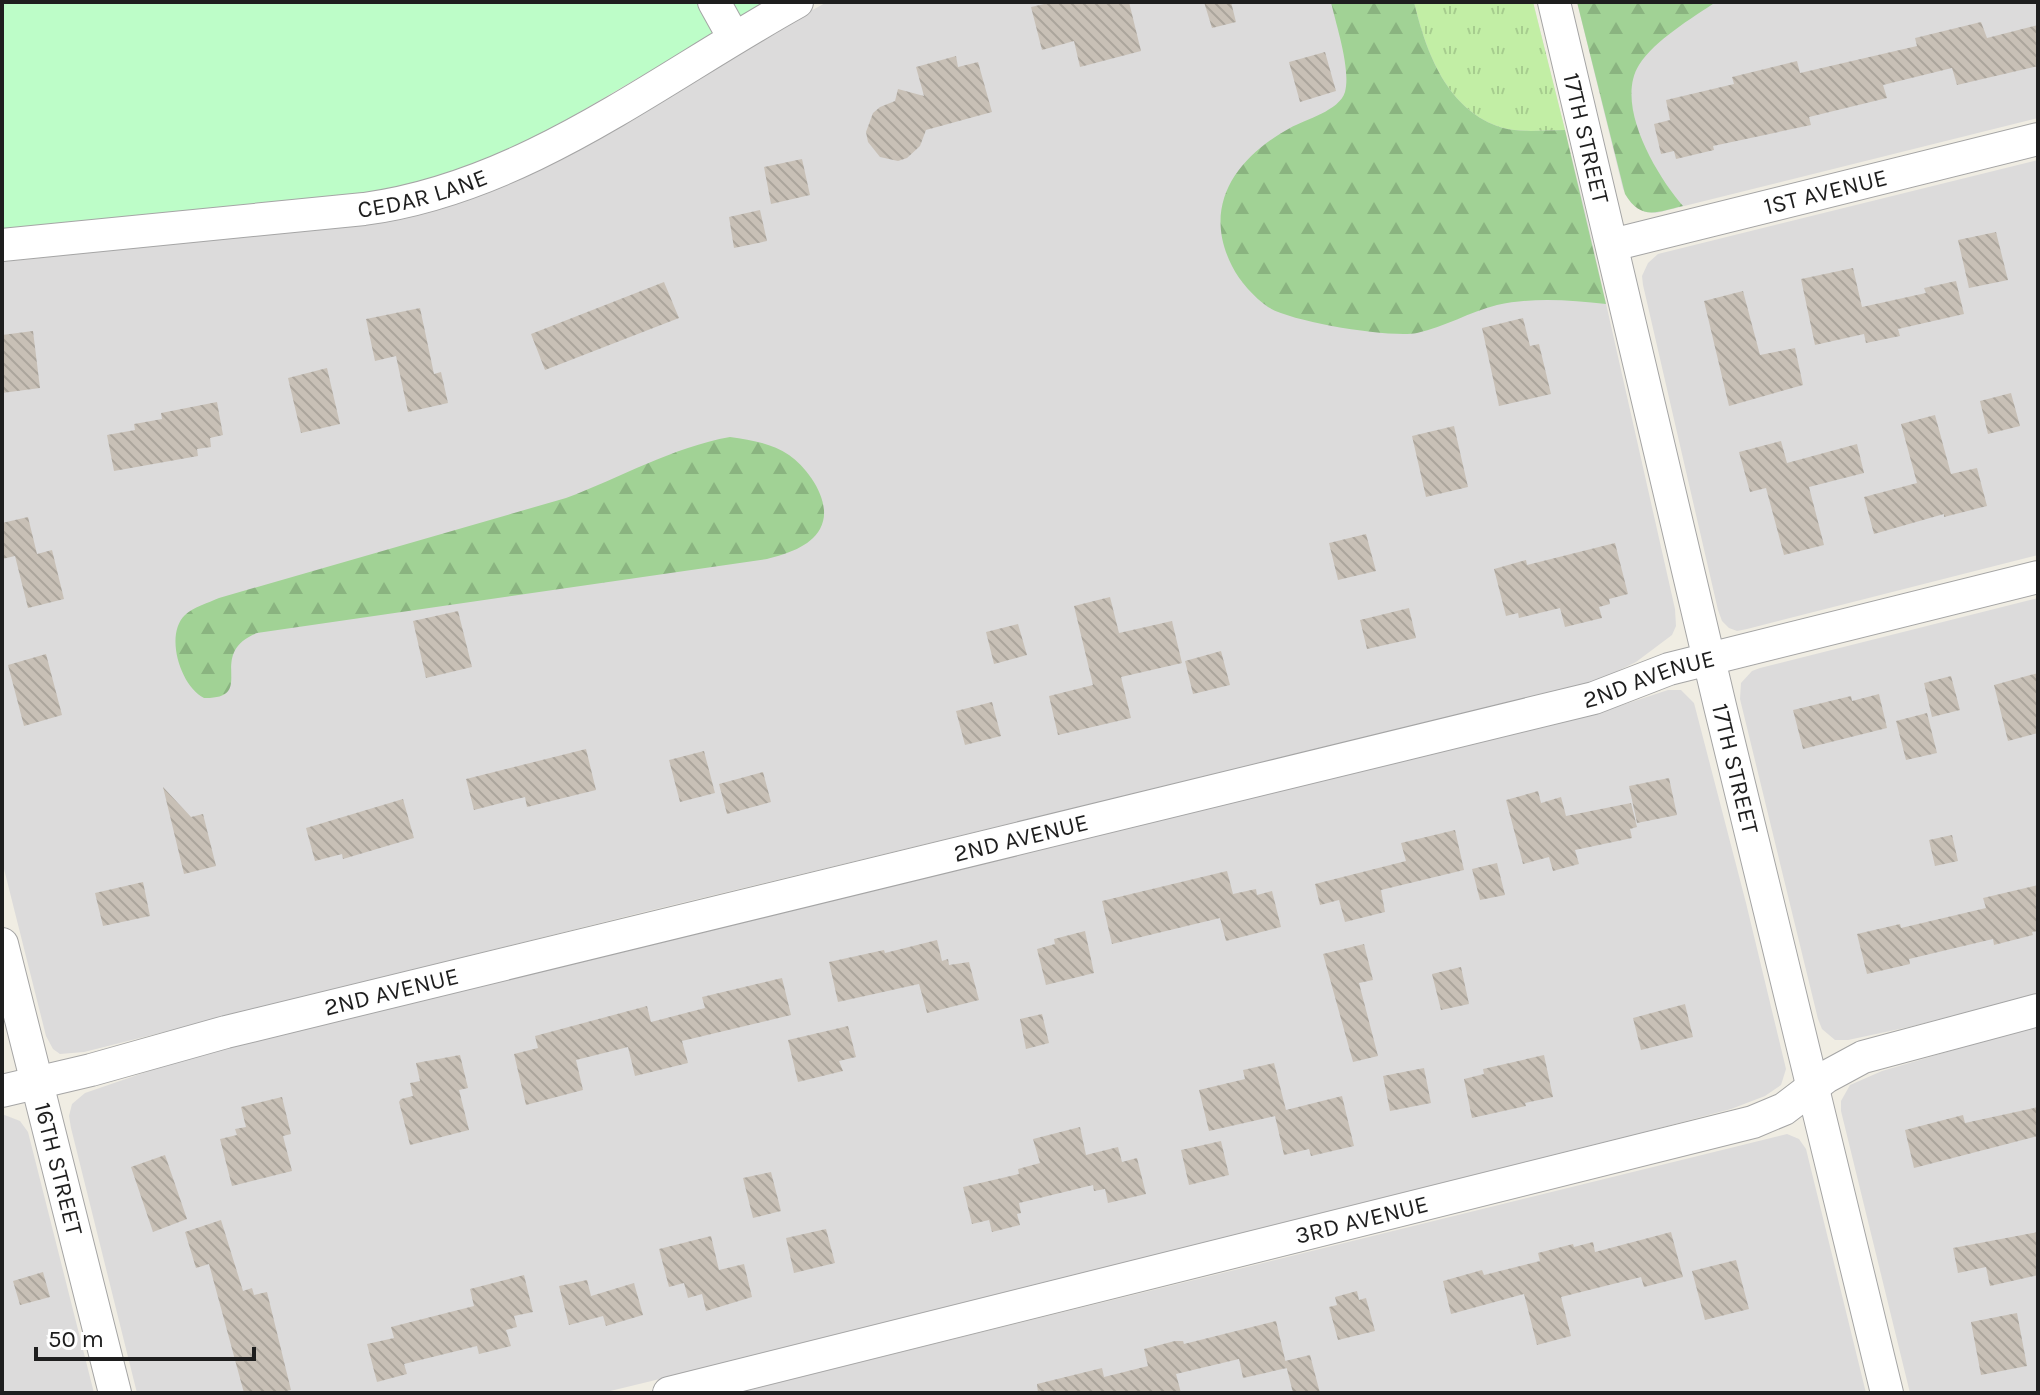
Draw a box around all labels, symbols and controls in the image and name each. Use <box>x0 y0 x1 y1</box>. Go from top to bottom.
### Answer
street label: 17TH STREET <box>1557 70 1615 206</box>
street label: CEDAR LANE <box>356 163 491 224</box>
street label: 1ST AVENUE <box>1761 163 1890 221</box>
street label: 2ND AVENUE <box>1580 644 1718 714</box>
street label: 17TH STREET <box>1706 701 1765 837</box>
street label: 2ND AVENUE <box>951 808 1091 868</box>
street label: 2ND AVENUE <box>321 962 462 1022</box>
street label: 16TH STREET <box>28 1100 89 1238</box>
street label: 3RD AVENUE <box>1292 1190 1431 1250</box>
scale bar <box>36 1311 254 1361</box>
text: 50 m <box>48 1325 104 1353</box>

